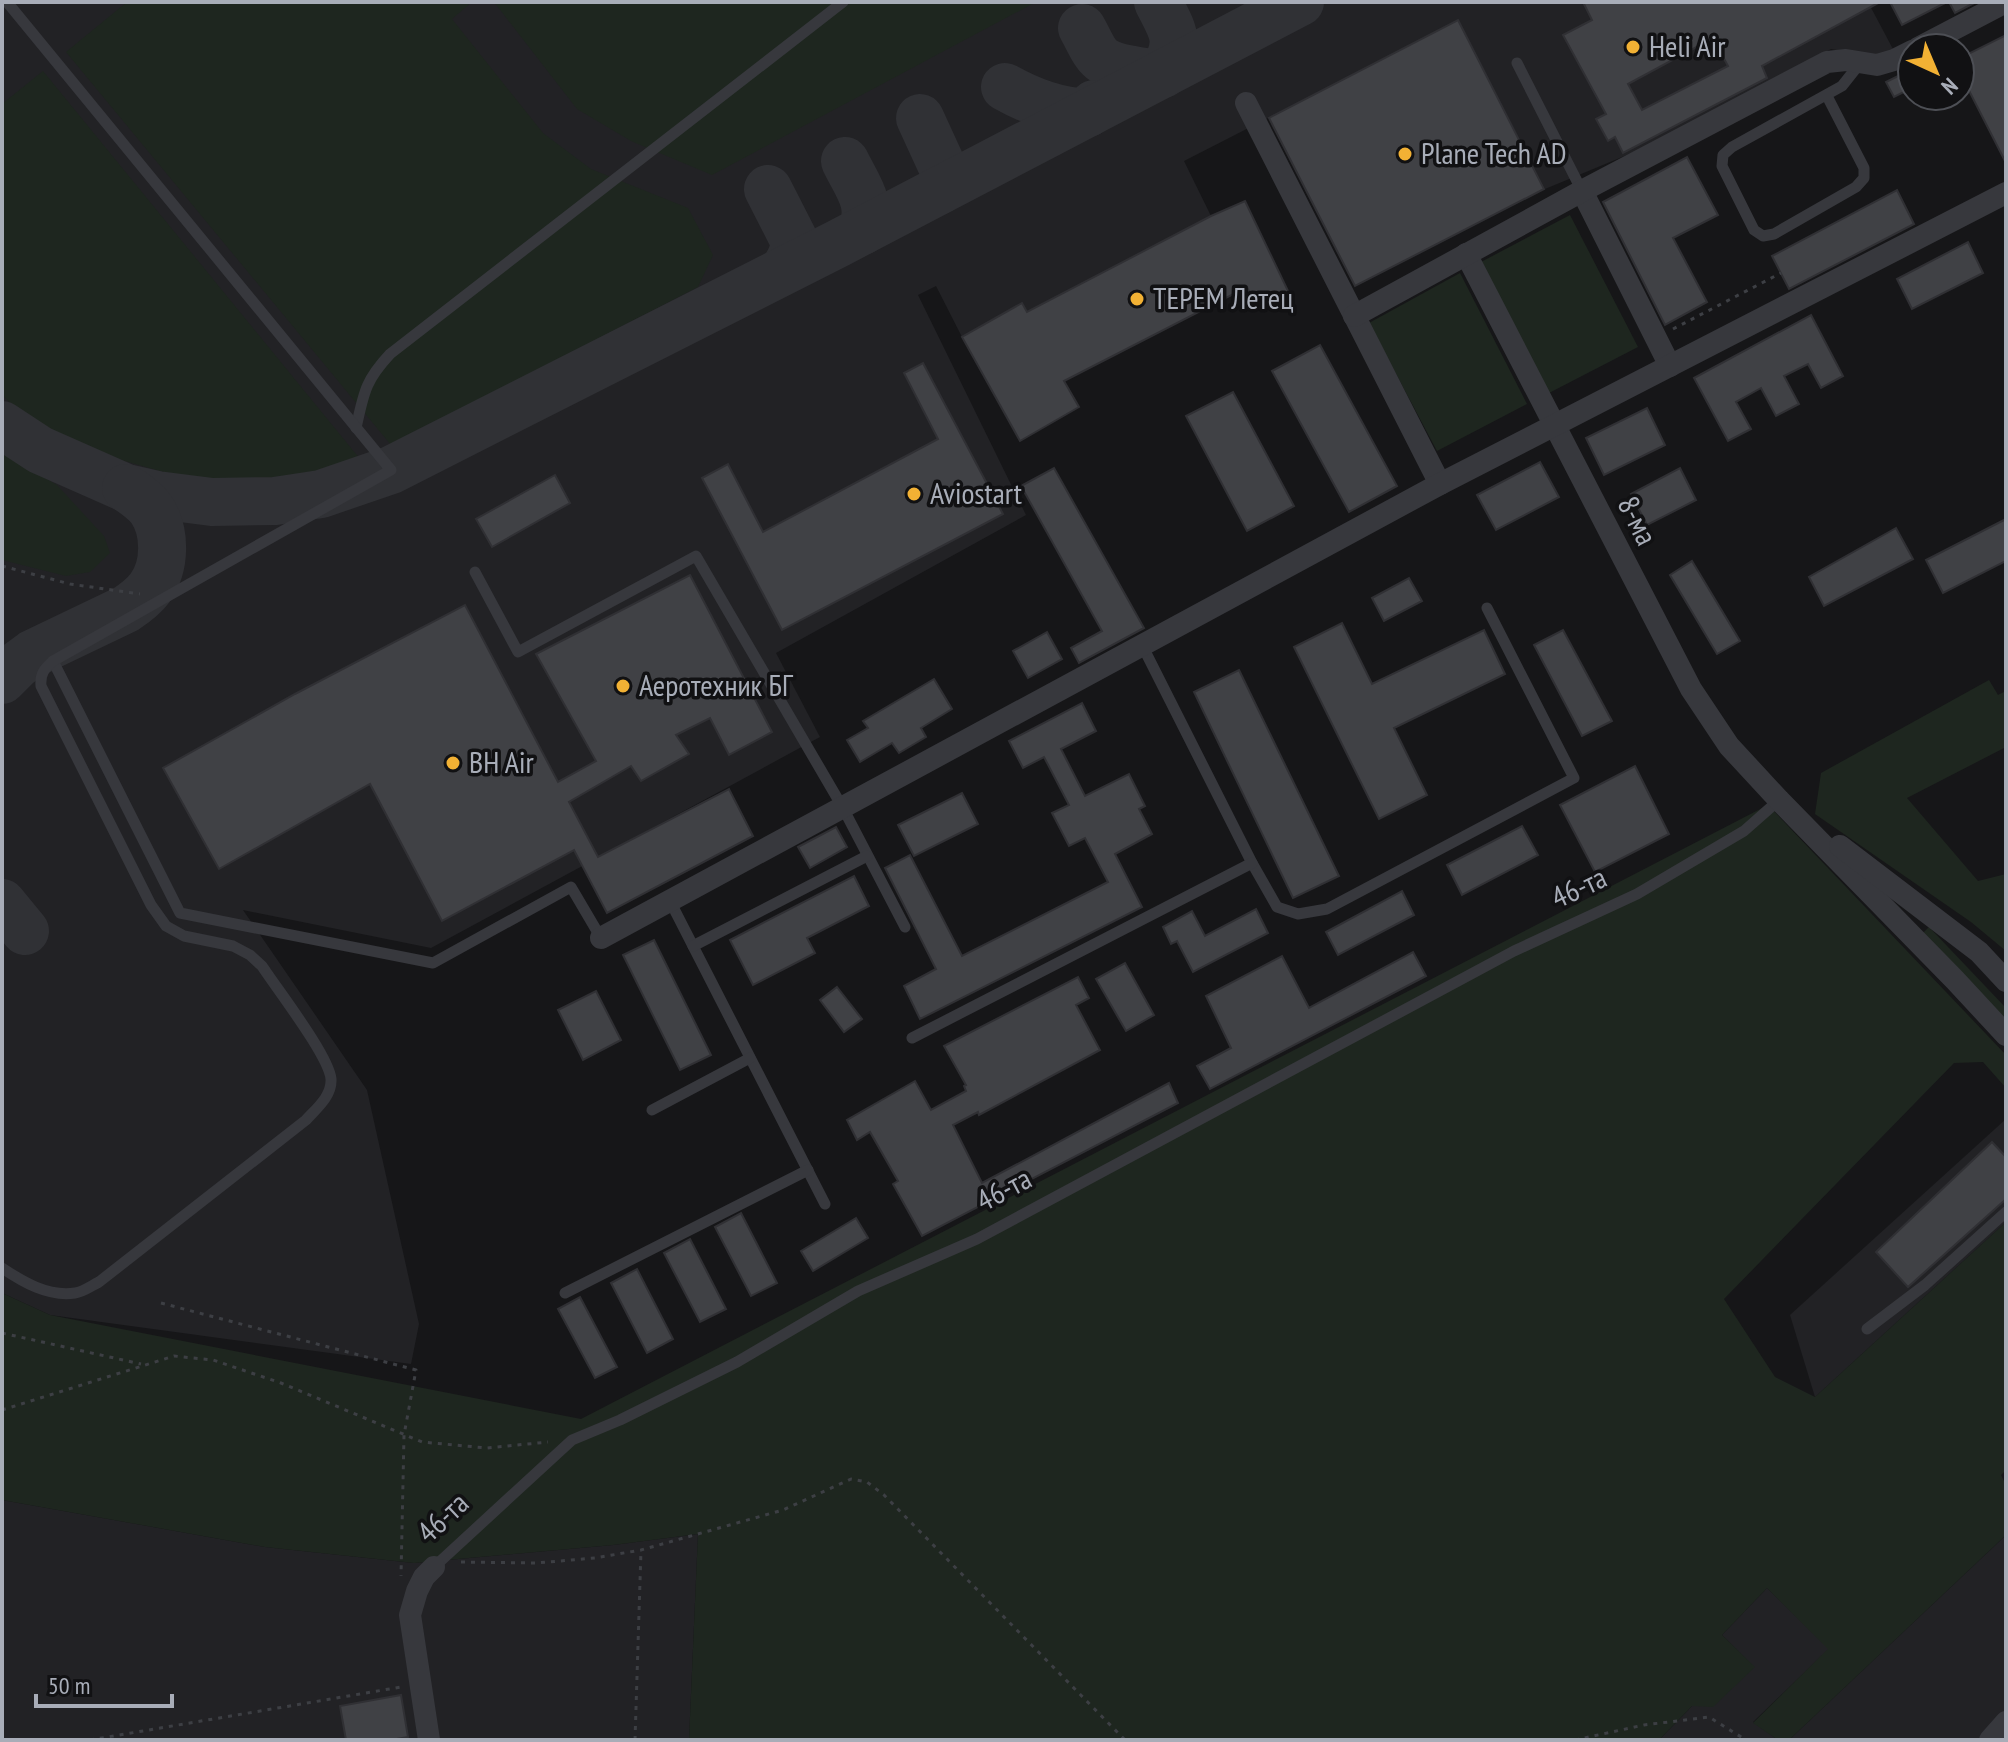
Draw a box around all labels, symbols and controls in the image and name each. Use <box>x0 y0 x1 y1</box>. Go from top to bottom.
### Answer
place label: Heli Air <box>1649 26 1726 65</box>
north arrow <box>1896 32 1976 112</box>
marker: Heli Air <box>1624 38 1642 56</box>
text: N <box>1936 72 1964 101</box>
place label: Plane Tech AD <box>1421 133 1567 172</box>
marker: Plane Tech AD <box>1396 145 1414 163</box>
place label: ТЕРЕМ Летец <box>1153 278 1294 317</box>
marker: ТЕРЕМ Летец <box>1128 290 1146 308</box>
place label: Aviostart <box>930 473 1023 512</box>
marker: Aviostart <box>905 485 923 503</box>
street label: 8-ма <box>1610 489 1667 551</box>
place label: Аеротехник БГ <box>639 665 794 704</box>
marker: Аеротехник БГ <box>614 677 632 695</box>
place label: BH Air <box>469 742 534 781</box>
marker: BH Air <box>444 754 462 772</box>
street label: 46-та <box>1544 857 1612 916</box>
street label: 46-та <box>969 1158 1038 1219</box>
street label: 46-та <box>408 1483 476 1551</box>
scale bar <box>36 1658 172 1708</box>
text: 50 m <box>48 1670 90 1701</box>

